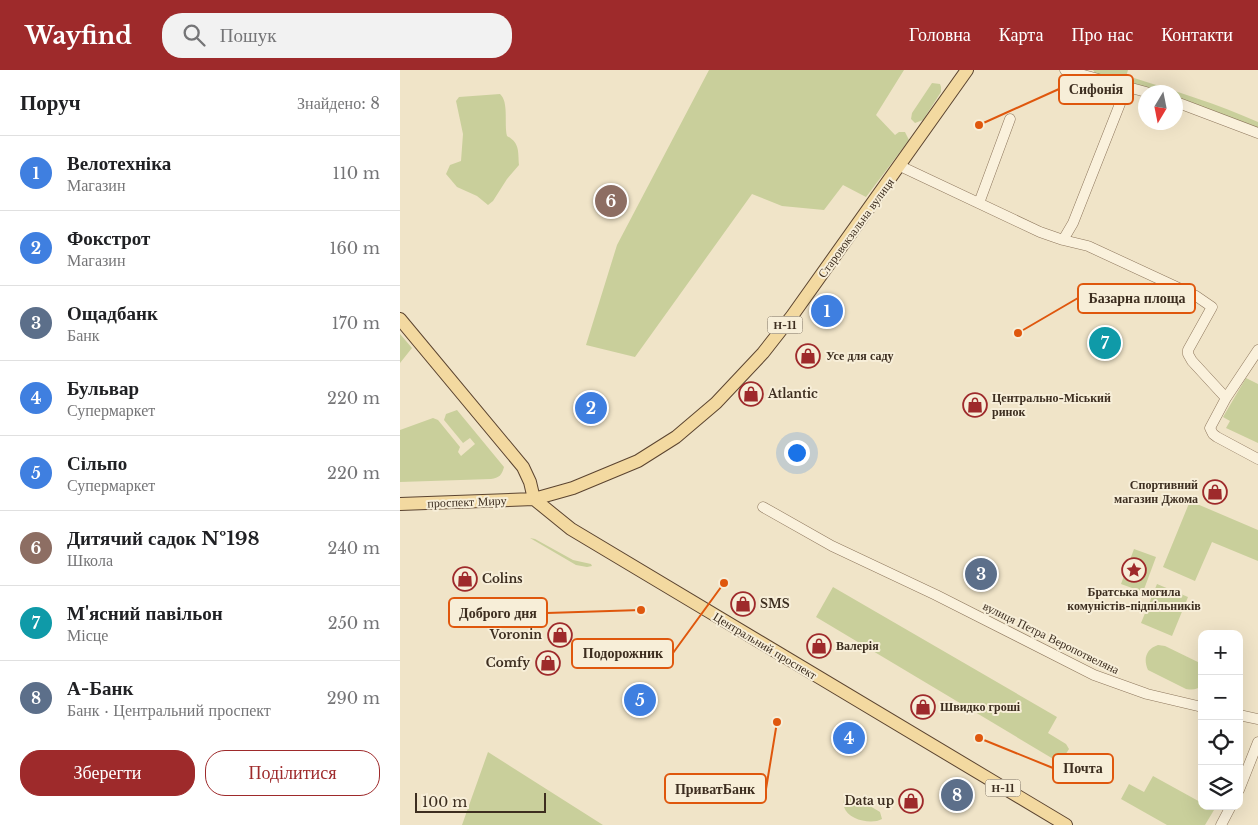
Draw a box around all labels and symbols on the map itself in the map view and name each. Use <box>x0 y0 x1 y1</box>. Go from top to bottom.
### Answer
callout: Сифонія <box>1059 75 1133 104</box>
text: Сифонія <box>1069 80 1124 98</box>
north arrow <box>1138 85 1183 130</box>
street label: Старовокзальна вулиця <box>814 174 897 281</box>
pin: 6 <box>595 182 627 220</box>
callout: Базарна площа <box>1078 284 1195 313</box>
text: Базарна площа <box>1088 289 1186 307</box>
pin: 1 <box>811 292 843 330</box>
road number: Н-11 <box>768 316 802 334</box>
pin: 7 <box>1089 324 1121 362</box>
shop icon: Усе для саду <box>795 343 821 369</box>
place label: Усе для саду <box>826 348 894 363</box>
shop icon: Atlantic <box>738 381 764 407</box>
place label: Atlantic <box>767 386 818 401</box>
pin: 2 <box>575 389 607 427</box>
place label: Центрально-Міський ринок <box>992 390 1111 419</box>
shop icon: Центрально-Міський ринок <box>962 392 988 418</box>
your location <box>784 440 810 466</box>
place label: Спортивний магазин Джома <box>1114 477 1198 506</box>
shop icon: Спортивний магазин Джома <box>1202 479 1228 505</box>
street label: проспект Миру <box>427 493 507 510</box>
pin: 3 <box>965 555 997 593</box>
place icon: Братська могила комуністів-підпільників <box>1121 557 1147 583</box>
shop icon: Colins <box>452 566 478 592</box>
place label: Colins <box>482 571 523 586</box>
place label: Братська могила комуністів-підпільників <box>1067 584 1201 613</box>
shop icon: SMS <box>730 591 756 617</box>
place label: SMS <box>760 596 790 611</box>
callout: Доброго дня <box>449 598 547 627</box>
street label: вулиця Петра Веропотвеляна <box>981 598 1122 677</box>
text: Доброго дня <box>459 604 537 622</box>
street label: Центральний проспект <box>711 609 820 683</box>
shop icon: Voronin <box>547 622 573 648</box>
place label: Voronin <box>489 627 542 642</box>
shop icon: Валерія <box>806 633 832 659</box>
place label: Валерія <box>836 638 879 653</box>
callout: Подорожник <box>572 639 673 668</box>
text: Подорожник <box>583 644 664 662</box>
shop icon: Comfy <box>535 650 561 676</box>
place label: Comfy <box>486 655 530 670</box>
pin: 5 <box>624 681 656 719</box>
shop icon: Швидко гроші <box>910 694 936 720</box>
place label: Швидко гроші <box>940 699 1021 714</box>
pin: 4 <box>833 719 865 757</box>
callout: Почта <box>1053 754 1113 783</box>
text: Почта <box>1063 759 1103 777</box>
callout: ПриватБанк <box>665 774 766 803</box>
pin: 8 <box>941 776 973 814</box>
text: ПриватБанк <box>675 780 756 798</box>
road number: Н-11 <box>986 780 1020 796</box>
shop icon: Data up <box>898 788 924 814</box>
scale bar <box>415 790 546 813</box>
place label: Data up <box>845 793 894 808</box>

